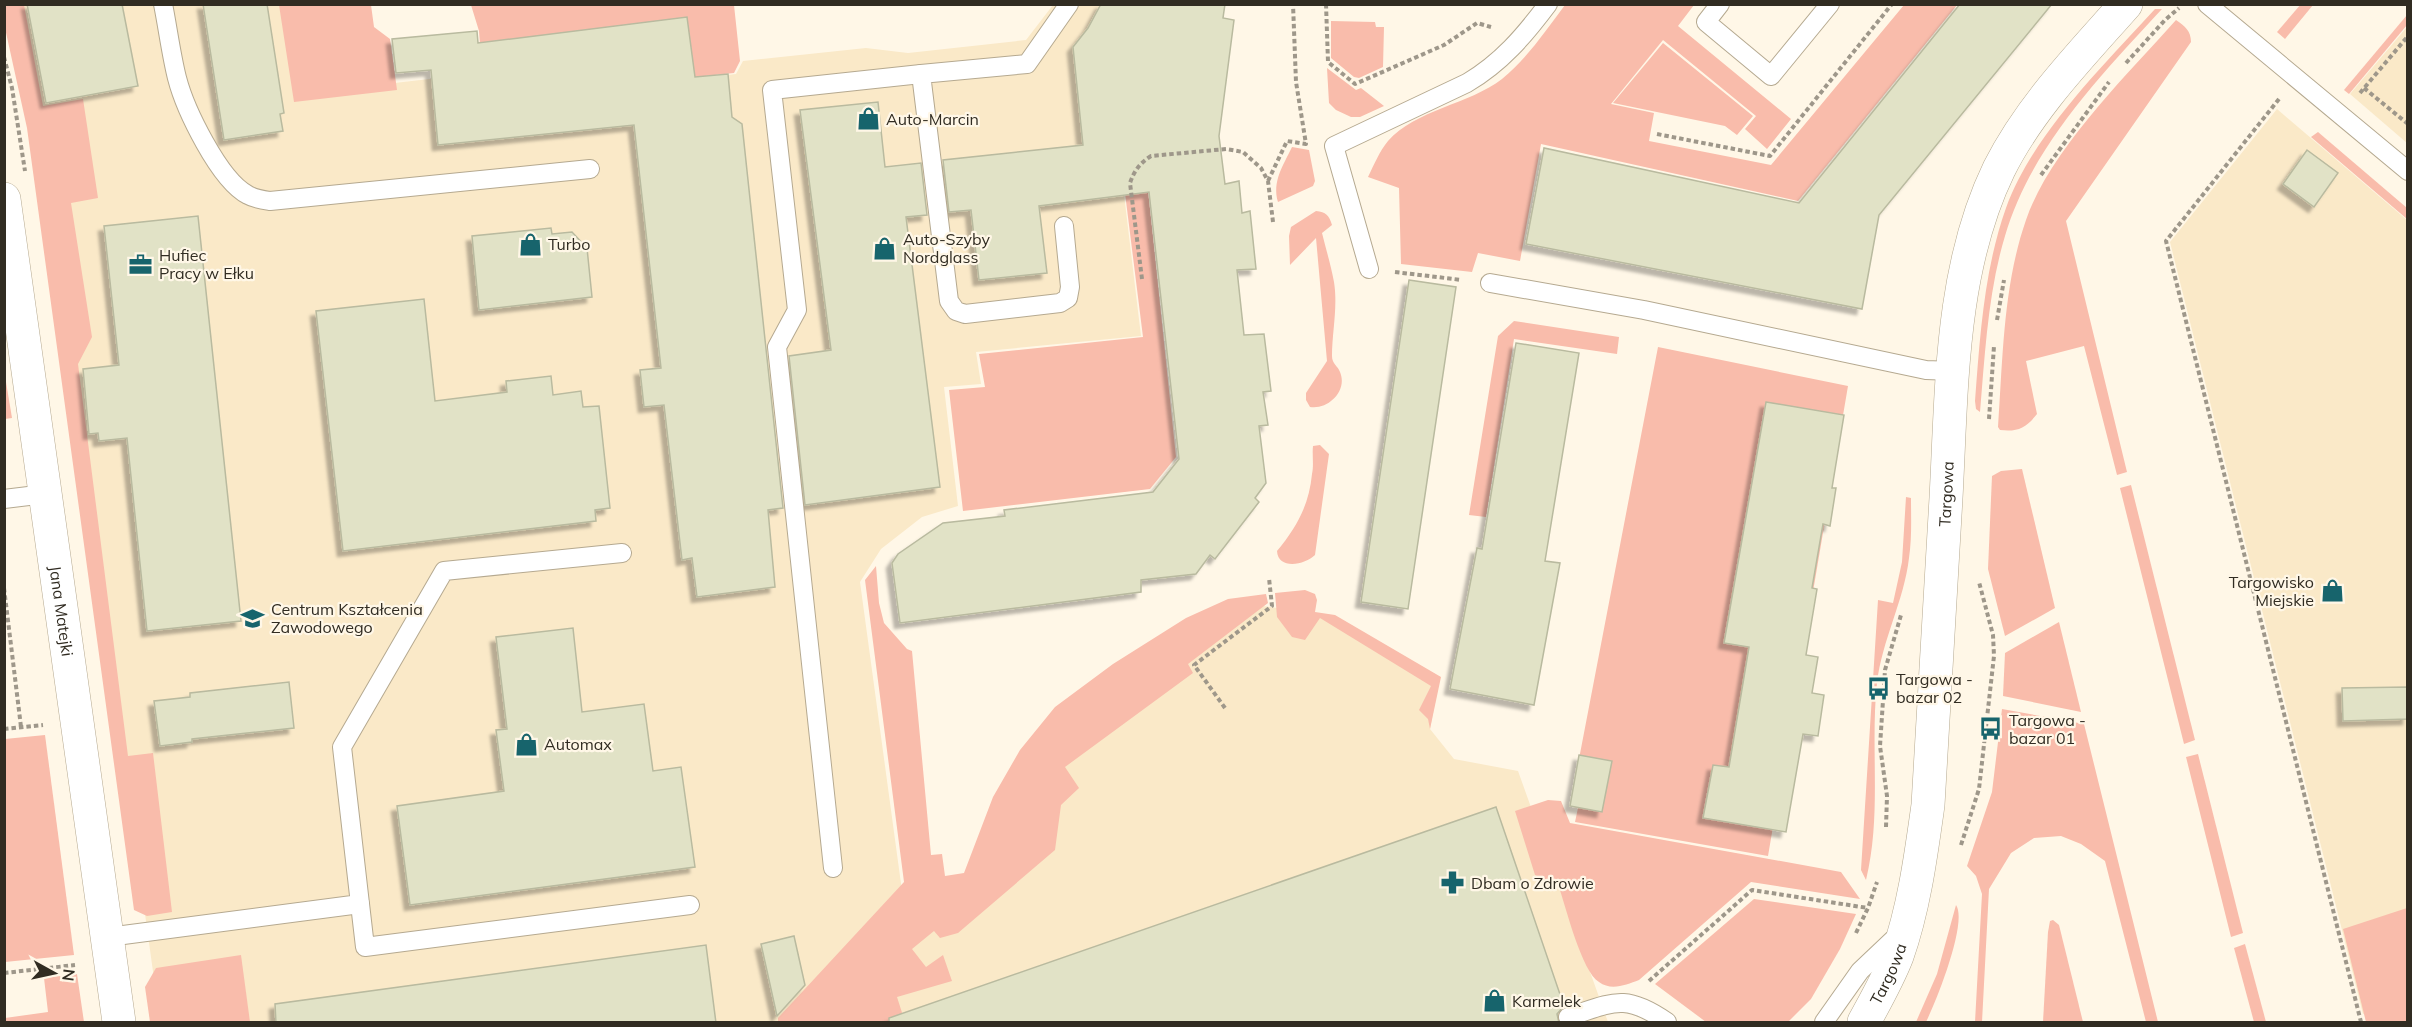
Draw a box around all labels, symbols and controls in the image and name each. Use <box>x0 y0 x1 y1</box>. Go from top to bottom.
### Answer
shop icon: Auto-Marcin <box>855 106 881 132</box>
place label: Auto-Marcin <box>886 109 979 129</box>
place label: Auto-Szyby Nordglass <box>903 229 991 267</box>
shop icon: Turbo <box>517 231 543 257</box>
place label: Turbo <box>548 234 590 254</box>
shop icon: Auto-Szyby Nordglass <box>872 235 898 261</box>
place label: Hufiec Pracy w Ełku <box>159 245 254 283</box>
office icon: Hufiec Pracy w Ełku <box>128 251 154 277</box>
street label: Targowa <box>1934 461 1958 527</box>
street label: Jana Matejki <box>45 564 78 658</box>
place label: Targowisko Miejskie <box>2229 572 2314 610</box>
shop icon: Targowisko Miejskie <box>2319 578 2345 604</box>
place label: Centrum Kształcenia Zawodowego <box>271 599 423 637</box>
school or university icon: Centrum Kształcenia Zawodowego <box>240 605 266 631</box>
place label: Targowa - bazar 02 <box>1896 669 1973 707</box>
bus stop icon: Targowa - bazar 02 <box>1865 675 1891 701</box>
place label: Targowa - bazar 01 <box>2009 710 2086 748</box>
bus stop icon: Targowa - bazar 01 <box>1978 716 2004 742</box>
shop icon: Automax <box>513 731 539 757</box>
place label: Automax <box>544 734 612 754</box>
pharmacy icon: Dbam o Zdrowie <box>1440 870 1466 896</box>
place label: Dbam o Zdrowie <box>1471 873 1594 893</box>
street label: Targowa <box>1865 941 1911 1008</box>
north arrow <box>24 943 84 1003</box>
text: N <box>58 968 80 982</box>
shop icon: Karmelek <box>1481 988 1507 1014</box>
place label: Karmelek <box>1512 991 1582 1011</box>

